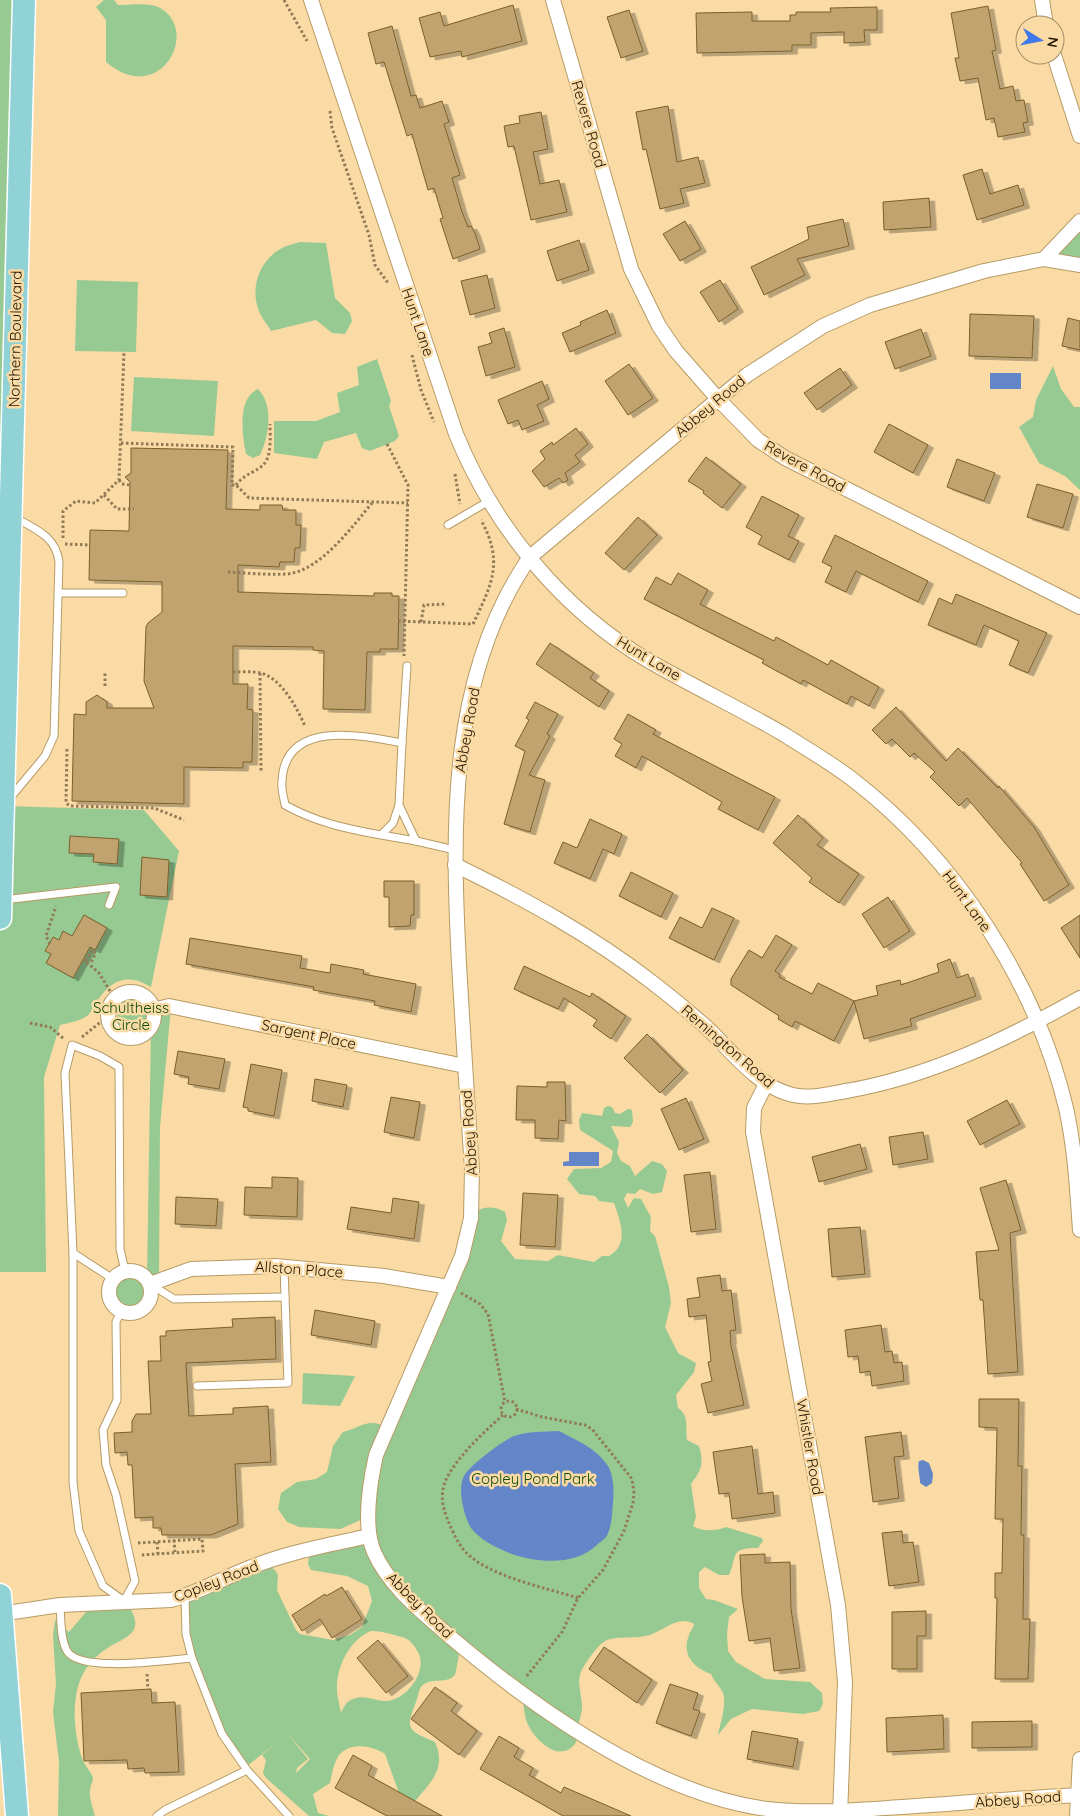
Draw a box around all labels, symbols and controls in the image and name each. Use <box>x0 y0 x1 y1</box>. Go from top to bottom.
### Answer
north arrow <box>1015 15 1065 65</box>
text: N <box>1043 36 1063 49</box>
street label: Revere Road <box>567 78 611 170</box>
street label: Northern Boulevard <box>4 270 26 408</box>
street label: Hunt Lane <box>397 285 439 359</box>
street label: Abbey Road <box>671 371 749 441</box>
street label: Revere Road <box>761 436 849 496</box>
street label: Hunt Lane <box>614 631 684 685</box>
street label: Abbey Road <box>450 686 484 774</box>
street label: Hunt Lane <box>938 867 996 935</box>
park label: Schultheiss Circle <box>93 998 169 1034</box>
street label: Remington Road <box>677 1000 779 1092</box>
street label: Sargent Place <box>260 1015 358 1053</box>
street label: Abbey Road <box>457 1089 481 1177</box>
street label: Allston Place <box>254 1256 344 1282</box>
street label: Whistler Road <box>792 1397 828 1497</box>
park label: Copley Pond Park <box>471 1469 595 1488</box>
street label: Copley Road <box>171 1556 261 1606</box>
street label: Abbey Road <box>383 1568 457 1642</box>
street label: Abbey Road <box>974 1787 1062 1811</box>

